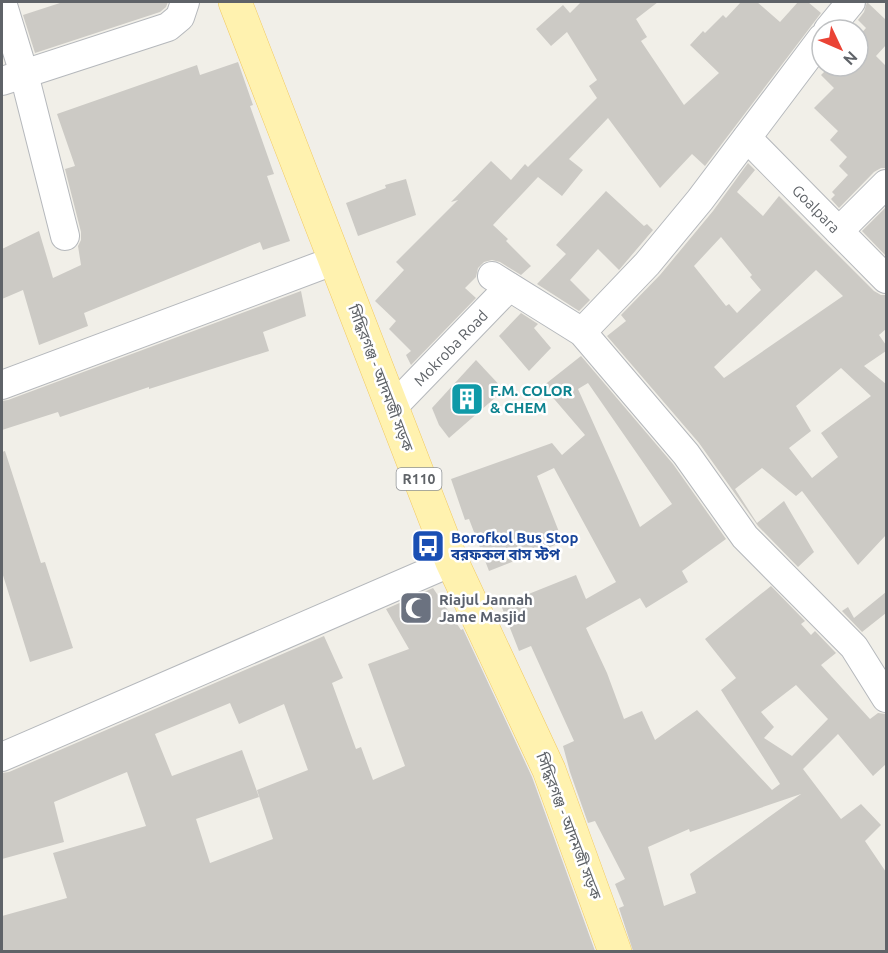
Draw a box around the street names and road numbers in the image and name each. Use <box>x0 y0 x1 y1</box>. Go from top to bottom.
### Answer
street label: Goalpara <box>789 181 844 236</box>
street label: সিদ্ধিরগঞ্জ - আদমজী সড়ক <box>345 301 417 455</box>
street label: Mokroba Road <box>410 306 491 389</box>
road number: R110 <box>396 468 442 490</box>
street label: সিদ্ধিরগঞ্জ - আদমজী সড়ক <box>533 749 605 903</box>

